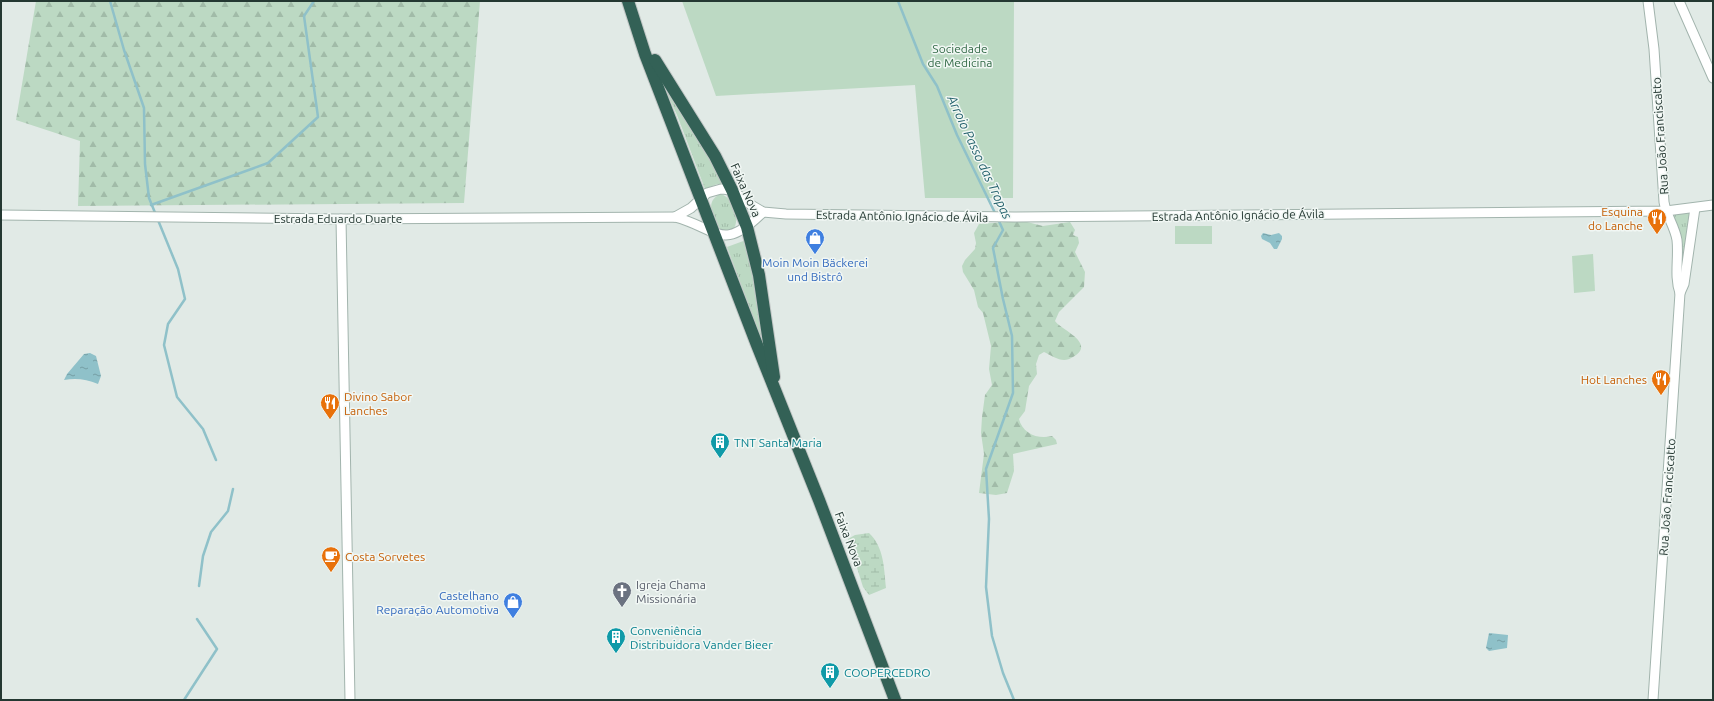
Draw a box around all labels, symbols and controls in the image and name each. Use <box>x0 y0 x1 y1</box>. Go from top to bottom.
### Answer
park label: Sociedade de Medicina <box>928 42 992 69</box>
street label: Rua João Franciscatto <box>1649 77 1671 195</box>
water label: Arroio Passo das Tropas <box>945 92 1015 222</box>
street label: Faixa Nova <box>728 161 764 219</box>
place label: Esquina do Lanche <box>1588 205 1643 232</box>
street label: Estrada Antônio Ignácio de Ávila <box>1152 207 1324 223</box>
restaurant icon: Esquina do Lanche <box>1646 207 1668 235</box>
street label: Estrada Antônio Ignácio de Ávila <box>816 208 988 224</box>
street label: Estrada Eduardo Duarte <box>274 212 402 225</box>
shop icon: Moin Moin Bäckerei und Bistrô <box>804 227 826 255</box>
place label: Moin Moin Bäckerei und Bistrô <box>762 256 868 283</box>
restaurant icon: Hot Lanches <box>1650 368 1672 396</box>
place label: Hot Lanches <box>1581 373 1647 386</box>
place label: Divino Sabor Lanches <box>344 390 412 417</box>
restaurant icon: Divino Sabor Lanches <box>319 392 341 420</box>
building icon: TNT Santa Maria <box>709 431 731 459</box>
place label: TNT Santa Maria <box>734 436 822 449</box>
street label: Rua João Franciscatto <box>1656 438 1678 556</box>
street label: Faixa Nova <box>833 510 865 568</box>
cafe icon: Costa Sorvetes <box>320 545 342 573</box>
place label: Costa Sorvetes <box>345 550 425 563</box>
place label: Igreja Chama Missionária <box>636 578 706 605</box>
church icon: Igreja Chama Missionária <box>611 580 633 608</box>
place label: Castelhano Reparação Automotiva <box>376 589 499 616</box>
shop icon: Castelhano Reparação Automotiva <box>502 591 524 619</box>
place label: Conveniência Distribuidora Vander Bieer <box>630 624 773 651</box>
building icon: Conveniência Distribuidora Vander Bieer <box>605 626 627 654</box>
building icon: COOPERCEDRO <box>819 661 841 689</box>
place label: COOPERCEDRO <box>844 666 931 679</box>

